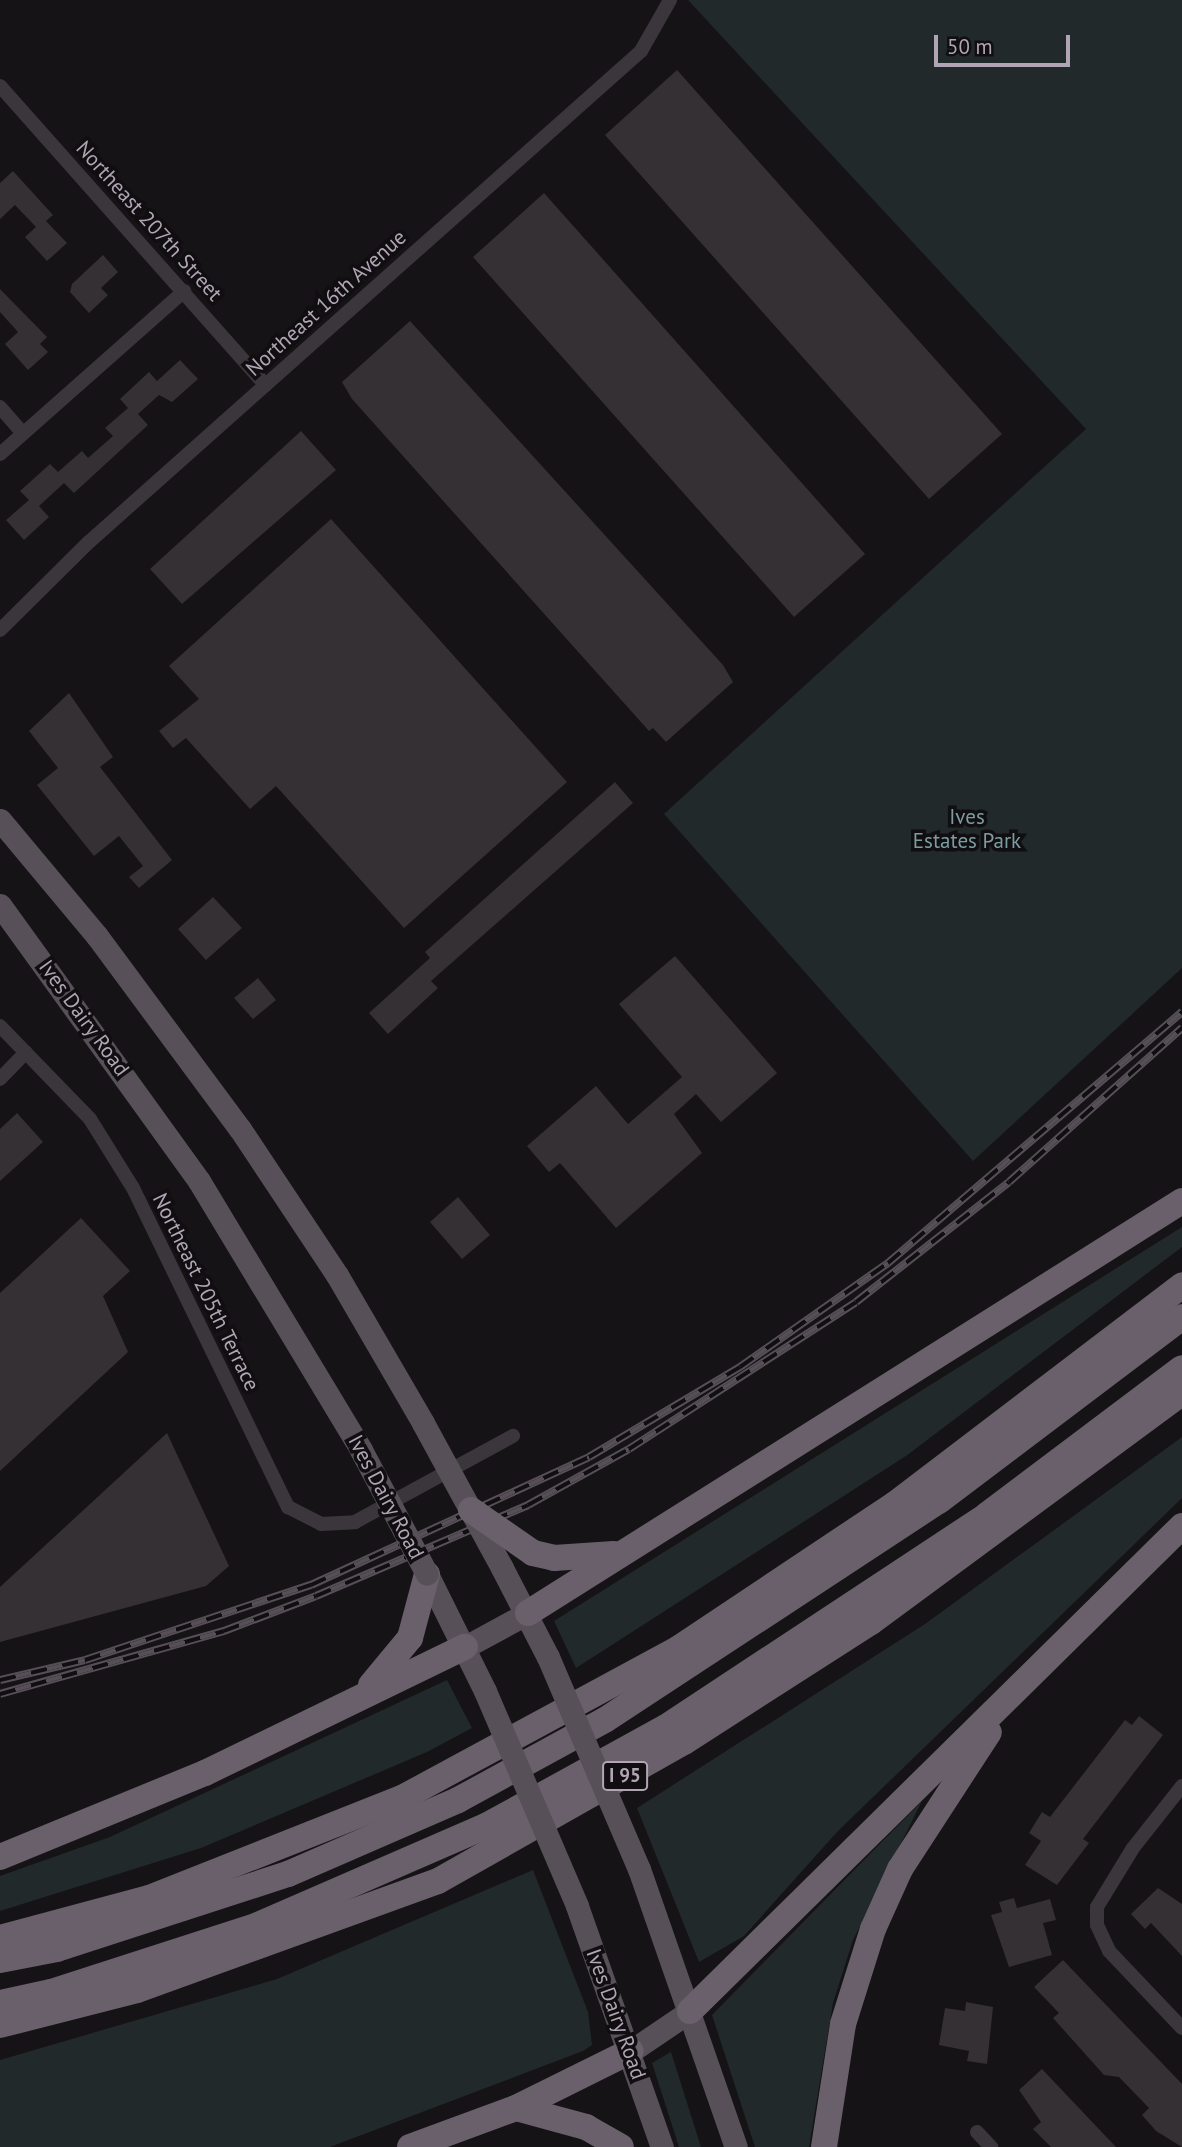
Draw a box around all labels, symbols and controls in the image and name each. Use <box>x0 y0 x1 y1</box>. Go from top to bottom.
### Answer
scale bar <box>937 21 1074 65</box>
text: 50 m <box>947 33 993 60</box>
street label: Northeast 207th Street <box>71 136 227 306</box>
street label: Northeast 16th Avenue <box>241 224 411 382</box>
park label: Ives Estates Park <box>913 804 1021 854</box>
street label: Ives Dairy Road <box>33 955 135 1081</box>
street label: Northeast 205th Terrace <box>147 1189 265 1395</box>
street label: Ives Dairy Road <box>343 1430 429 1564</box>
road number: I 95 <box>600 1760 650 1792</box>
street label: Ives Dairy Road <box>581 1945 651 2083</box>

